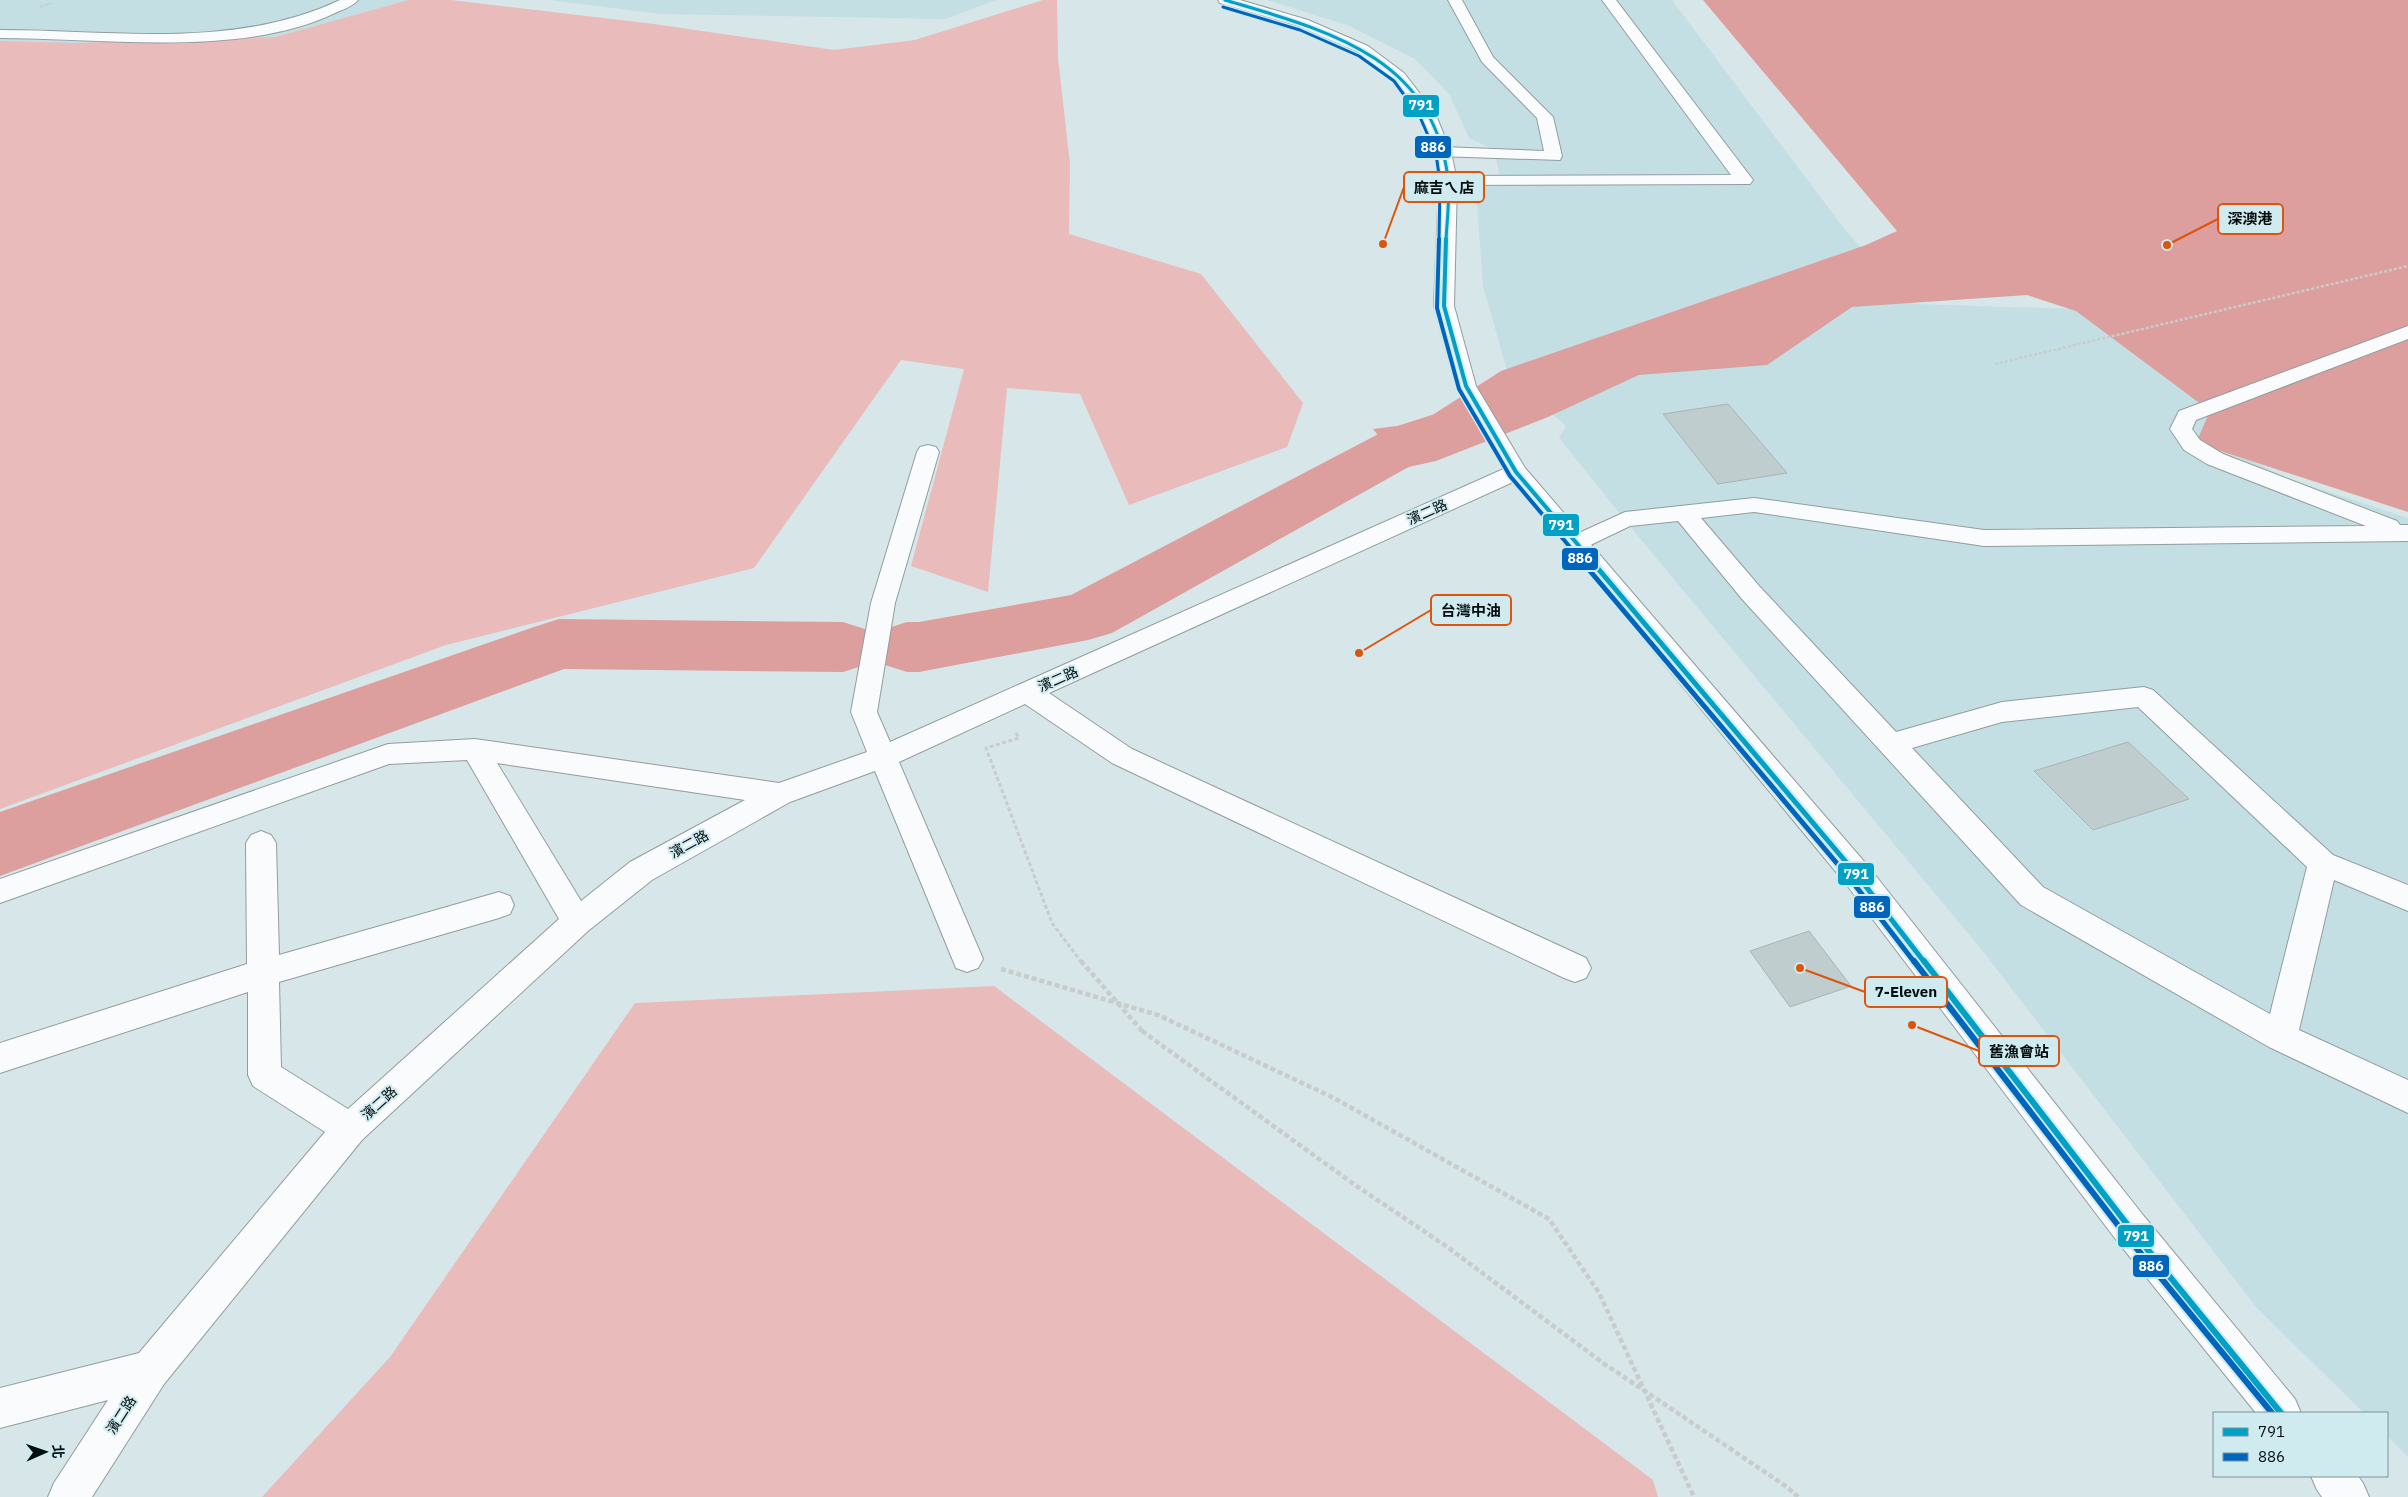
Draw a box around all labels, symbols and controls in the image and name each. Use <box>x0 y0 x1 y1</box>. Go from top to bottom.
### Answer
line badge: 791 <box>1402 94 1440 118</box>
text: 791 <box>1408 96 1434 114</box>
line badge: 886 <box>1414 135 1452 159</box>
text: 886 <box>1420 138 1446 156</box>
callout: 麻吉ㄟ店 <box>1404 172 1484 202</box>
text: 麻吉ㄟ店 <box>1414 178 1474 197</box>
callout: 深澳港 <box>2218 204 2283 234</box>
text: 深澳港 <box>2227 209 2273 228</box>
street label: 濱二路 <box>1404 495 1450 529</box>
line badge: 791 <box>1542 513 1580 537</box>
text: 791 <box>1548 516 1574 534</box>
line badge: 886 <box>1561 547 1599 571</box>
text: 886 <box>1567 549 1593 567</box>
callout: 台灣中油 <box>1431 595 1511 625</box>
text: 台灣中油 <box>1441 601 1501 620</box>
street label: 濱二路 <box>1035 662 1081 696</box>
street label: 濱二路 <box>666 826 712 862</box>
line badge: 791 <box>1837 862 1875 886</box>
text: 791 <box>1843 865 1869 883</box>
line badge: 886 <box>1853 895 1891 919</box>
text: 886 <box>1859 898 1885 916</box>
callout: 7-Eleven <box>1865 977 1947 1007</box>
text: 7-Eleven <box>1875 982 1937 1001</box>
callout: 舊漁會站 <box>1979 1036 2059 1066</box>
text: 舊漁會站 <box>1989 1042 2049 1061</box>
street label: 濱二路 <box>357 1082 401 1124</box>
line badge: 791 <box>2117 1224 2155 1248</box>
text: 791 <box>2123 1227 2149 1245</box>
line badge: 886 <box>2132 1254 2170 1278</box>
text: 886 <box>2138 1257 2164 1275</box>
street label: 濱二路 <box>102 1392 140 1438</box>
legend <box>2213 1412 2388 1477</box>
text: 791 <box>2258 1422 2285 1441</box>
north arrow <box>20 1427 70 1477</box>
text: 北 <box>49 1444 67 1459</box>
text: 886 <box>2258 1447 2285 1466</box>

